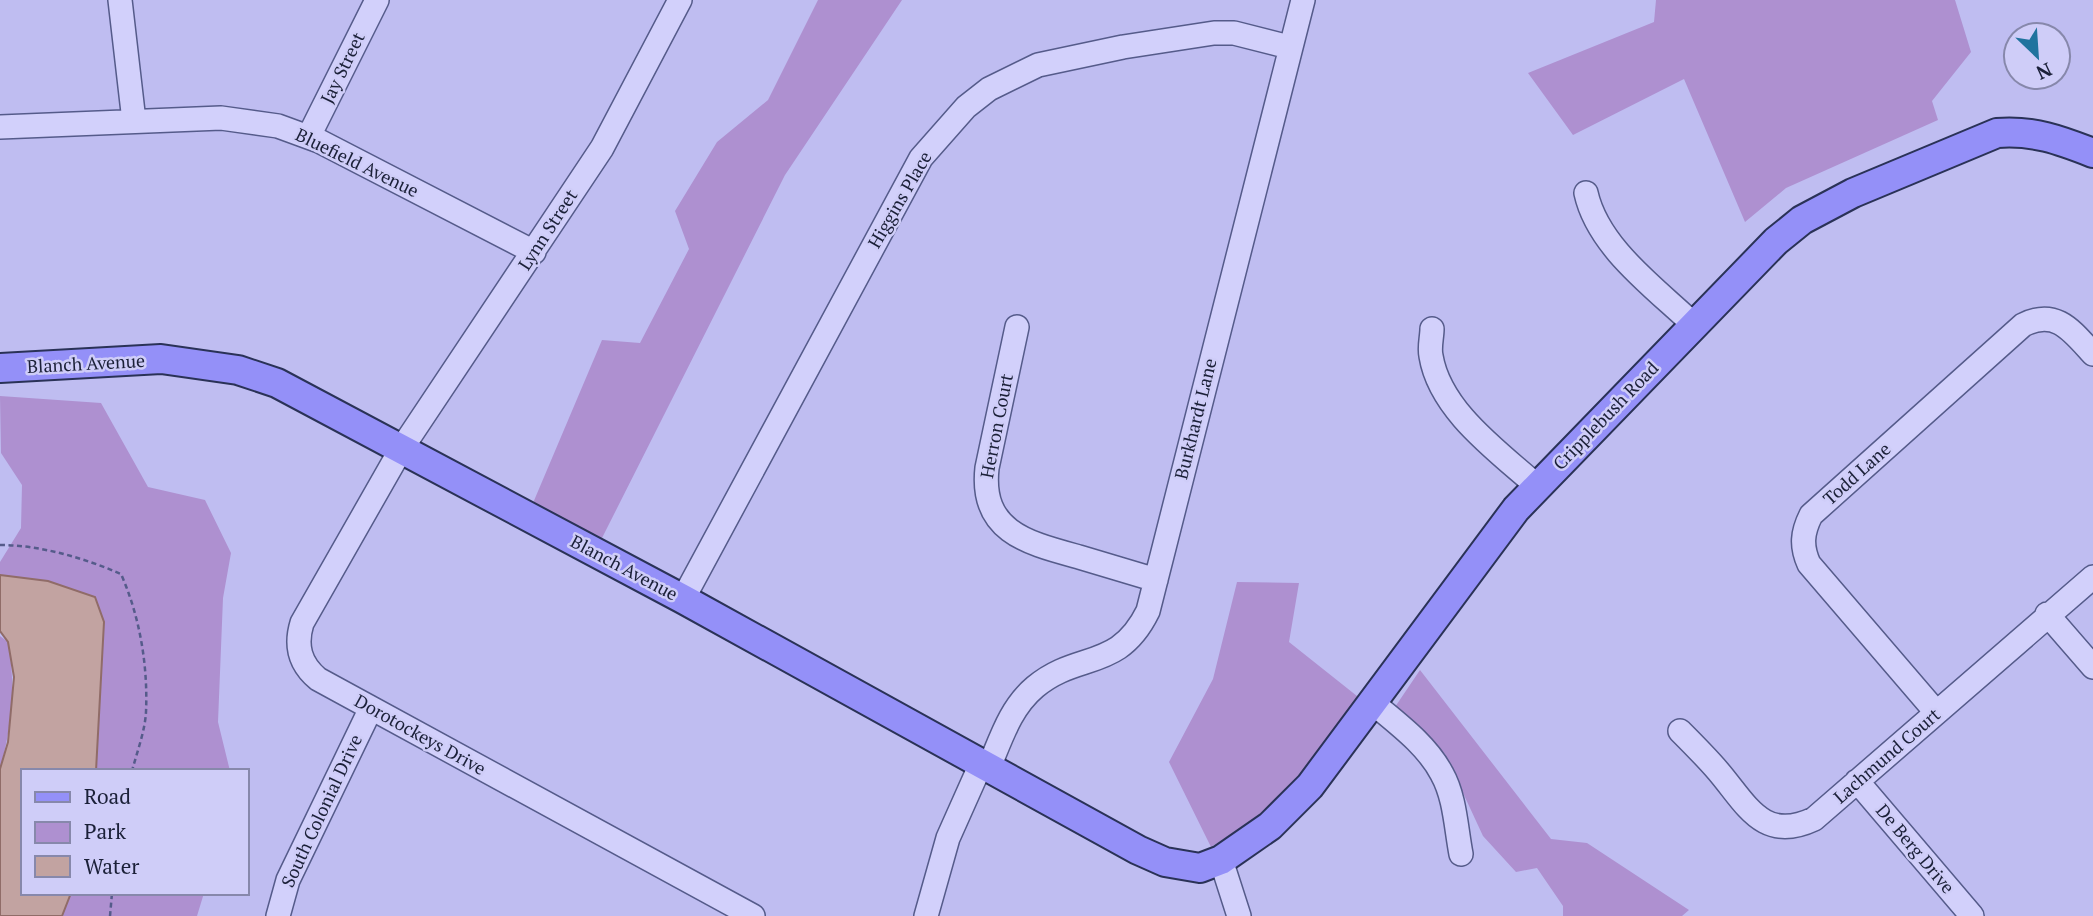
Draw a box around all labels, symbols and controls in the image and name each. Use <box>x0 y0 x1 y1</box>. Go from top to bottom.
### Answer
north arrow <box>2002 21 2072 91</box>
street label: Jay Street <box>315 28 370 107</box>
text: N <box>2032 57 2056 86</box>
street label: Bluefield Avenue <box>292 122 423 202</box>
street label: Higgins Place <box>862 147 937 252</box>
street label: Lynn Street <box>512 184 582 275</box>
street label: Blanch Avenue <box>26 348 146 378</box>
street label: Burkhardt Lane <box>1168 356 1222 482</box>
street label: Cripplebush Road <box>1547 356 1663 475</box>
street label: Herron Court <box>974 371 1018 480</box>
street label: Todd Lane <box>1817 437 1895 510</box>
street label: Blanch Avenue <box>567 529 682 605</box>
street label: Dorotockeys Drive <box>351 688 490 780</box>
street label: Lachmund Court <box>1828 702 1945 808</box>
street label: South Colonial Drive <box>275 730 367 891</box>
legend <box>21 769 248 895</box>
text: Road <box>84 782 131 810</box>
street label: De Berg Drive <box>1871 799 1960 898</box>
text: Park <box>84 817 126 845</box>
text: Water <box>84 852 139 880</box>

